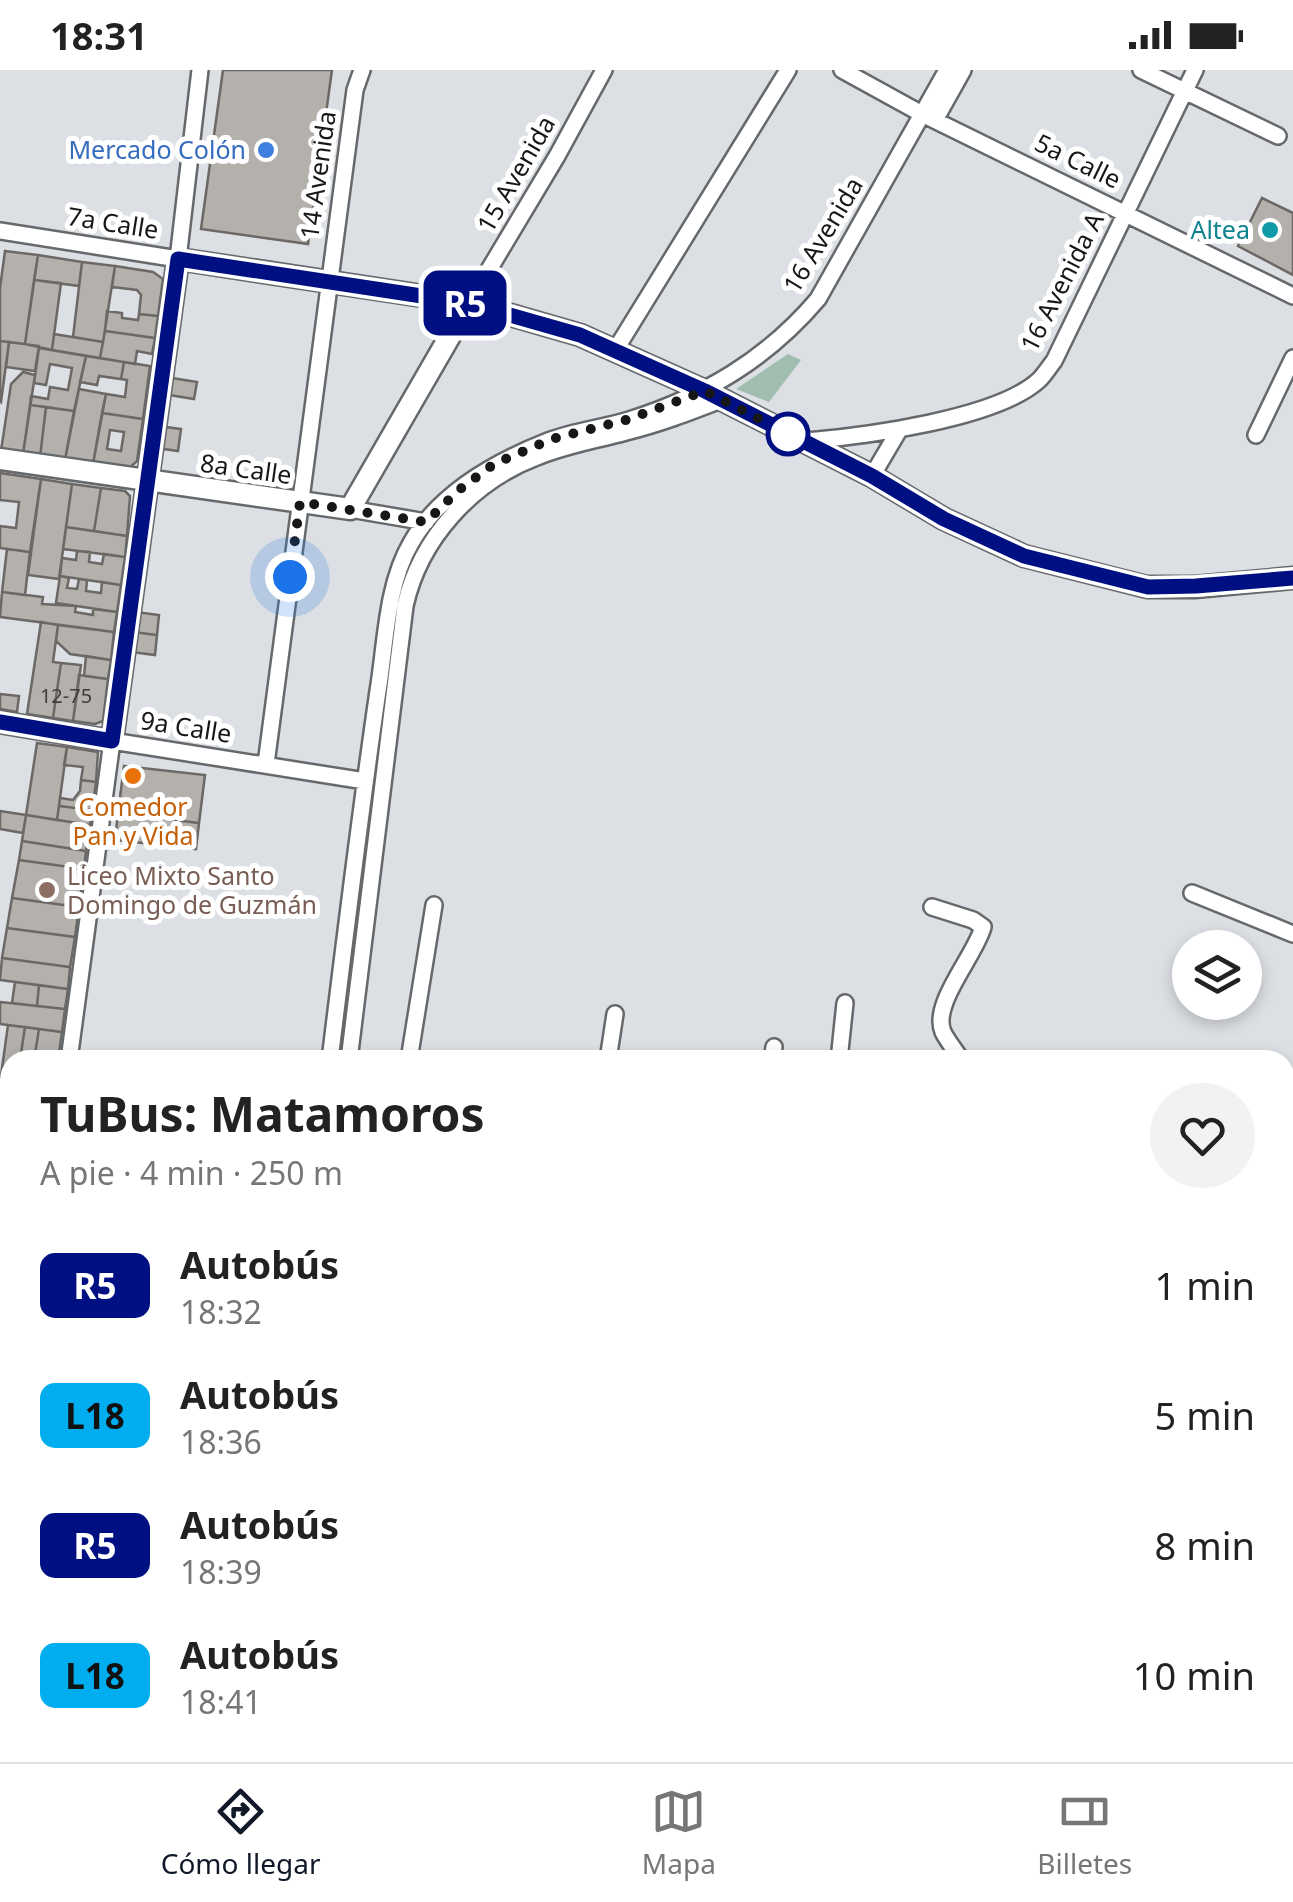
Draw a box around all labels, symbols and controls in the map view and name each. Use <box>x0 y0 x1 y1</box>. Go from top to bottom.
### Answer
text: 18:31 <box>50 9 148 61</box>
street label: 14 Avenida <box>291 109 343 241</box>
street label: 15 Avenida <box>468 109 562 238</box>
street label: 5a Calle <box>1030 125 1127 195</box>
place label: Mercado Colón <box>68 132 246 166</box>
marker: Mercado Colón <box>255 139 277 161</box>
street label: 16 Avenida <box>774 170 870 299</box>
street label: 7a Calle <box>65 198 161 246</box>
street label: 16 Avenida A <box>1012 206 1111 357</box>
place label: Altea <box>1190 212 1250 246</box>
marker: Altea <box>1259 219 1281 241</box>
line badge: R5 <box>420 270 510 336</box>
text: R5 <box>444 280 486 327</box>
unlabelled marker <box>767 413 809 455</box>
street label: 8a Calle <box>198 445 294 491</box>
your location <box>265 552 315 602</box>
house number: 12-75 <box>40 682 92 709</box>
street label: 9a Calle <box>138 702 234 750</box>
marker: Comedor Pan y Vida <box>122 765 144 787</box>
place label: Comedor Pan y Vida <box>72 789 194 852</box>
place label: Liceo Mixto Santo Domingo de Guzmán <box>67 858 317 921</box>
marker: Liceo Mixto Santo Domingo de Guzmán <box>36 879 58 901</box>
map controls <box>1172 930 1262 1020</box>
button: layers <box>1172 930 1262 1020</box>
text: TuBus: Matamoros <box>40 1081 485 1146</box>
button: heart <box>1150 1083 1255 1188</box>
text: A pie · 4 min · 250 m <box>40 1151 343 1194</box>
text: Autobús <box>180 1238 339 1290</box>
text: 1 min <box>1155 1259 1255 1311</box>
text: R5 <box>74 1262 116 1309</box>
text: 18:32 <box>180 1290 262 1333</box>
text: Autobús <box>180 1368 339 1420</box>
text: 5 min <box>1155 1389 1255 1441</box>
text: L18 <box>65 1392 125 1439</box>
text: 18:36 <box>180 1420 262 1463</box>
text: Autobús <box>180 1498 339 1550</box>
text: 8 min <box>1155 1519 1255 1571</box>
text: R5 <box>74 1522 116 1569</box>
text: 18:39 <box>180 1550 262 1593</box>
text: Autobús <box>180 1628 339 1680</box>
text: 10 min <box>1133 1649 1255 1701</box>
text: L18 <box>65 1652 125 1699</box>
text: 18:41 <box>180 1680 262 1723</box>
tab: Cómo llegar <box>161 1784 320 1882</box>
tab: Mapa <box>642 1784 716 1882</box>
tab: Billetes <box>1037 1784 1132 1882</box>

